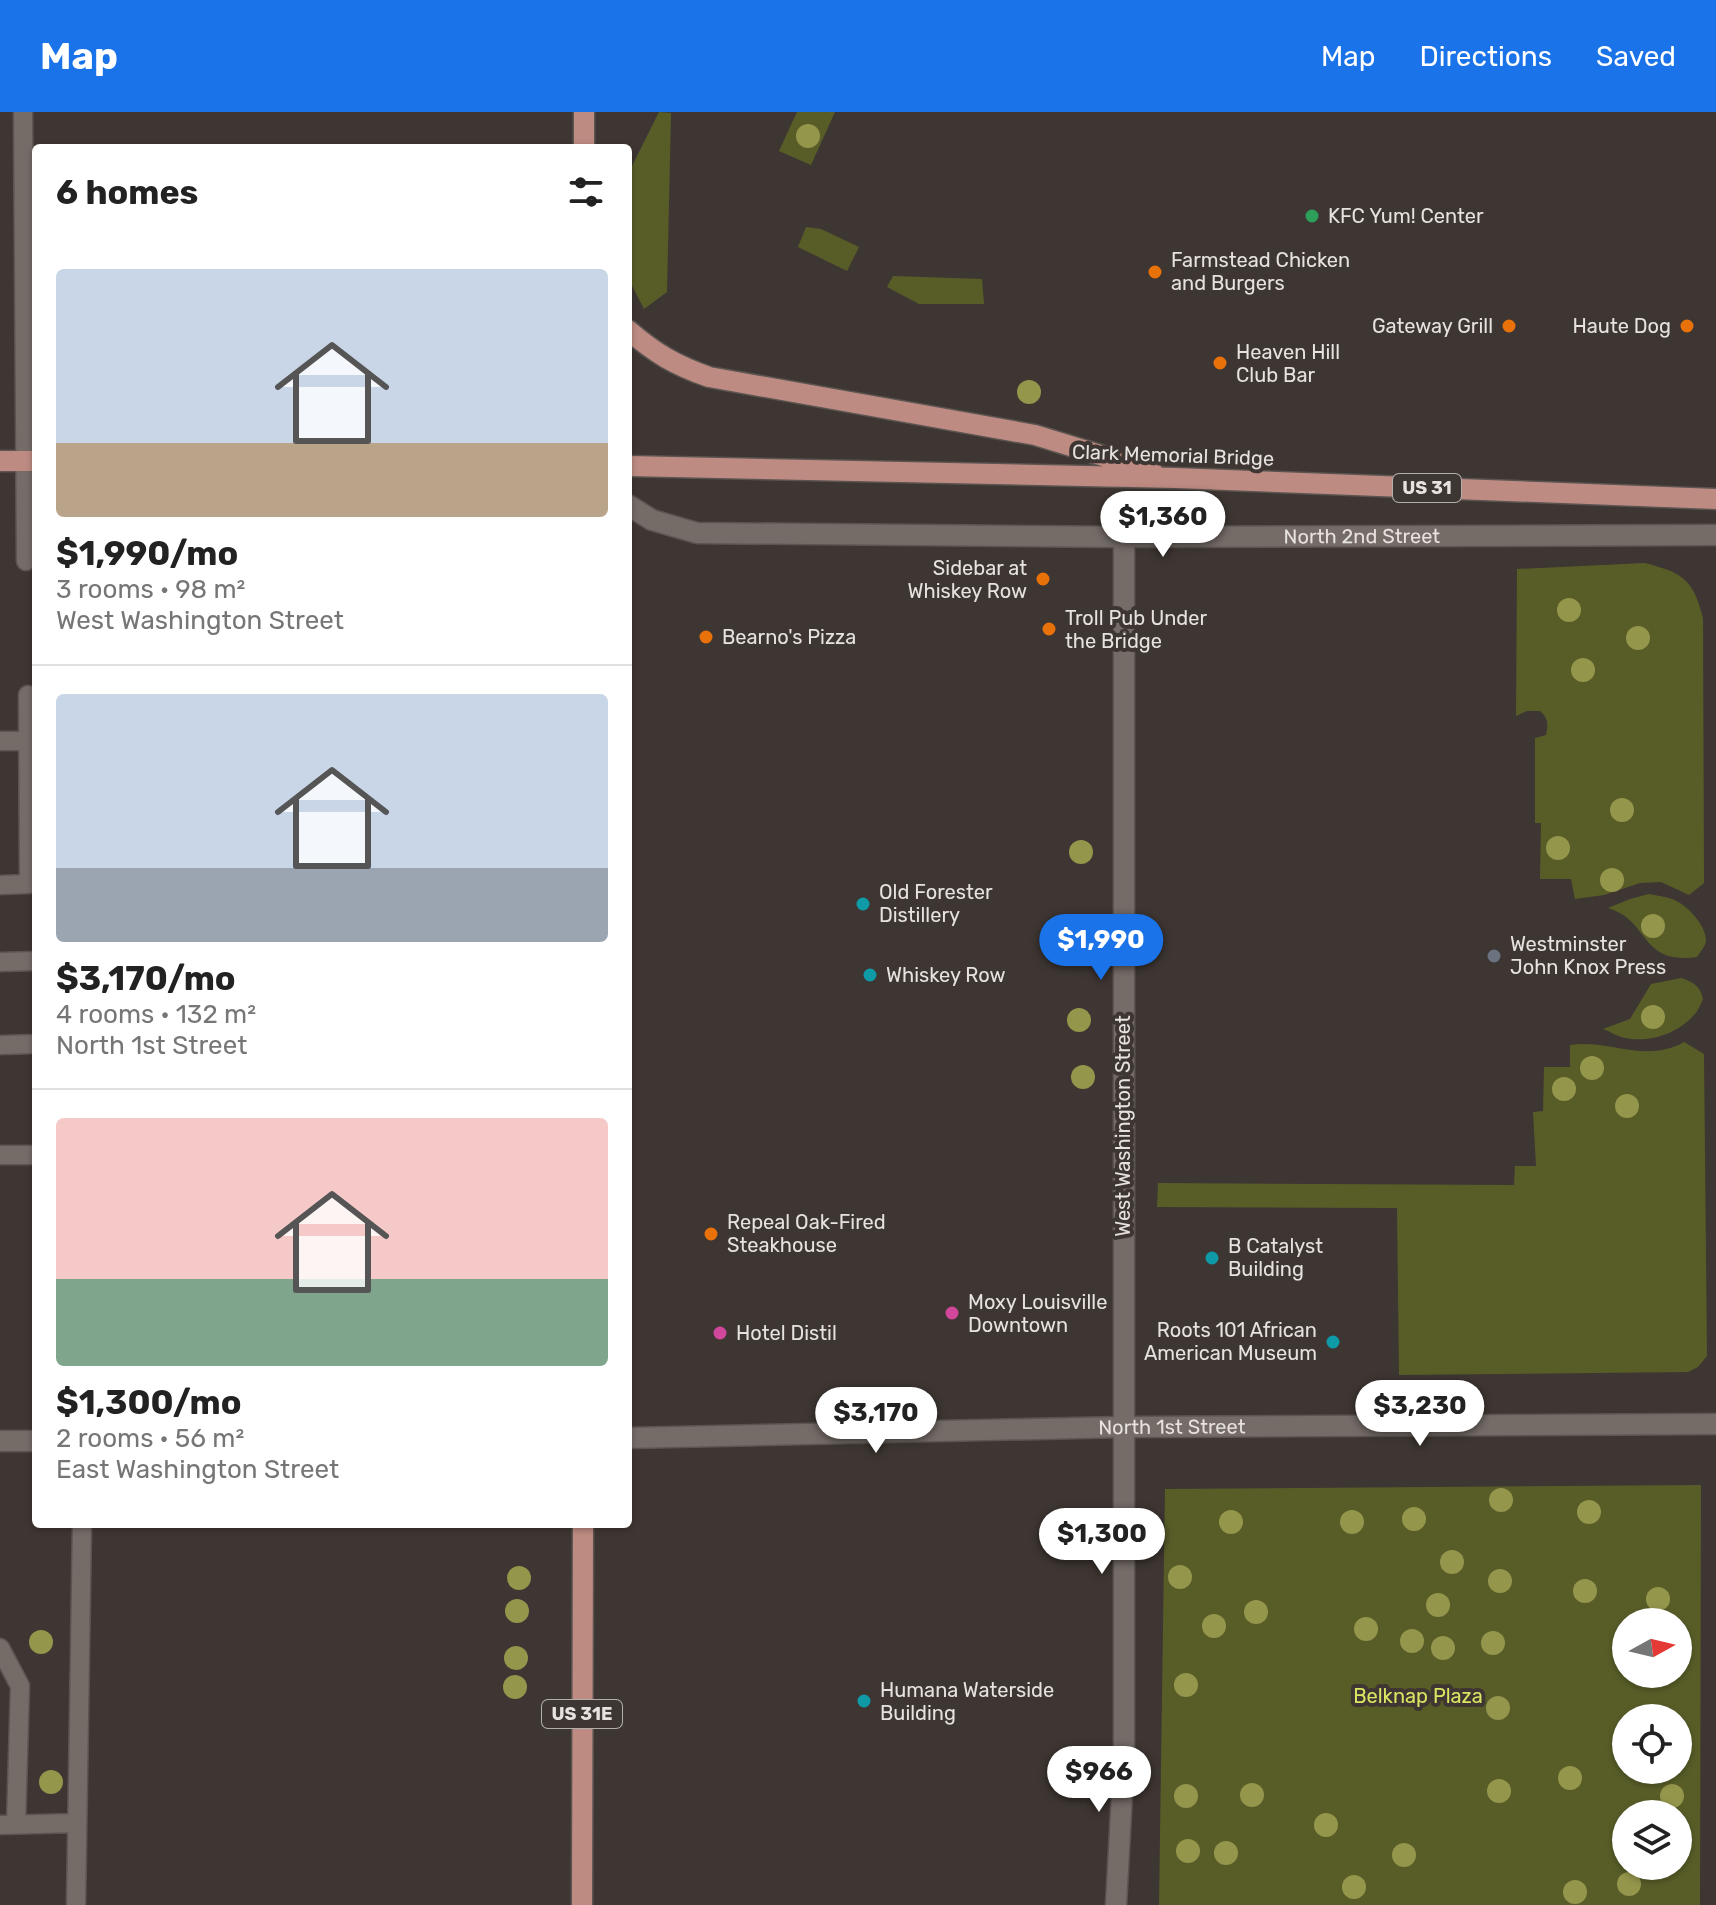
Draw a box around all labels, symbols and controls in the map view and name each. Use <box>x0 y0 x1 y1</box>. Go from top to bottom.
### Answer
text: Map <box>40 33 118 79</box>
text: Map <box>1321 40 1375 73</box>
text: Directions <box>1419 40 1552 73</box>
text: Saved <box>1596 40 1676 73</box>
icon: filters <box>564 170 608 214</box>
text: 6 homes <box>56 172 198 213</box>
place label: KFC Yum! Center <box>1328 204 1484 228</box>
marker: KFC Yum! Center <box>1303 207 1321 225</box>
place label: Farmstead Chicken and Burgers <box>1171 248 1350 295</box>
marker: Farmstead Chicken and Burgers <box>1146 263 1164 281</box>
place label: Gateway Grill <box>1372 314 1493 338</box>
place label: Haute Dog <box>1573 314 1671 338</box>
marker: Gateway Grill <box>1500 317 1518 335</box>
marker: Haute Dog <box>1678 317 1696 335</box>
icon: home <box>260 321 404 465</box>
place label: Heaven Hill Club Bar <box>1236 340 1340 387</box>
marker: Heaven Hill Club Bar <box>1211 354 1229 372</box>
street label: Clark Memorial Bridge <box>1072 439 1274 471</box>
road number: US 31 <box>1393 474 1461 502</box>
pin: $1,360 <box>1098 491 1228 559</box>
text: $1,360 <box>1118 501 1208 532</box>
street label: North 2nd Street <box>1284 524 1440 548</box>
text: $1,990/mo <box>56 533 238 574</box>
place label: Sidebar at Whiskey Row <box>907 556 1027 603</box>
marker: Sidebar at Whiskey Row <box>1034 570 1052 588</box>
text: 3 rooms · 98 m² <box>56 574 245 605</box>
text: West Washington Street <box>56 605 344 636</box>
place label: Troll Pub Under the Bridge <box>1065 606 1207 653</box>
marker: Troll Pub Under the Bridge <box>1040 620 1058 638</box>
place label: Bearno's Pizza <box>722 625 856 649</box>
marker: Bearno's Pizza <box>697 628 715 646</box>
icon: home <box>260 746 404 890</box>
place label: Old Forester Distillery <box>879 880 993 927</box>
marker: Old Forester Distillery <box>854 895 872 913</box>
pin: $1,990 <box>1036 914 1166 982</box>
text: $1,990 <box>1057 924 1145 955</box>
place label: Westminster John Knox Press <box>1510 932 1666 979</box>
marker: Westminster John Knox Press <box>1485 947 1503 965</box>
text: $3,170/mo <box>56 958 236 999</box>
place label: Whiskey Row <box>886 963 1006 987</box>
marker: Whiskey Row <box>861 966 879 984</box>
text: 4 rooms · 132 m² <box>56 999 256 1030</box>
street label: West Washington Street <box>1111 1015 1135 1237</box>
text: North 1st Street <box>56 1030 247 1061</box>
icon: home <box>260 1170 404 1314</box>
place label: Repeal Oak-Fired Steakhouse <box>727 1210 886 1257</box>
marker: Repeal Oak-Fired Steakhouse <box>702 1225 720 1243</box>
place label: B Catalyst Building <box>1228 1234 1323 1281</box>
marker: B Catalyst Building <box>1203 1249 1221 1267</box>
place label: Moxy Louisville Downtown <box>968 1290 1107 1337</box>
marker: Moxy Louisville Downtown <box>943 1304 961 1322</box>
place label: Roots 101 African American Museum <box>1144 1318 1317 1365</box>
place label: Hotel Distil <box>736 1321 837 1345</box>
marker: Hotel Distil <box>711 1324 729 1342</box>
marker: Roots 101 African American Museum <box>1324 1333 1342 1351</box>
pin: $3,230 <box>1355 1380 1485 1448</box>
text: $1,300/mo <box>56 1382 241 1423</box>
pin: $3,170 <box>811 1387 941 1455</box>
text: $3,230 <box>1373 1390 1467 1421</box>
text: $3,170 <box>833 1397 919 1428</box>
street label: North 1st Street <box>1098 1414 1246 1440</box>
text: 2 rooms · 56 m² <box>56 1423 244 1454</box>
text: East Washington Street <box>56 1454 339 1485</box>
pin: $1,300 <box>1037 1508 1167 1576</box>
text: $1,300 <box>1057 1518 1147 1549</box>
north arrow <box>1612 1608 1692 1688</box>
map controls <box>1612 1608 1692 1880</box>
place label: Humana Waterside Building <box>880 1678 1054 1725</box>
park label: Belknap Plaza <box>1353 1684 1483 1708</box>
marker: Humana Waterside Building <box>855 1692 873 1710</box>
road number: US 31E <box>542 1700 622 1728</box>
button: locate <box>1612 1704 1692 1784</box>
pin: $966 <box>1052 1746 1146 1814</box>
text: $966 <box>1065 1756 1133 1787</box>
button: layers <box>1612 1800 1692 1880</box>

